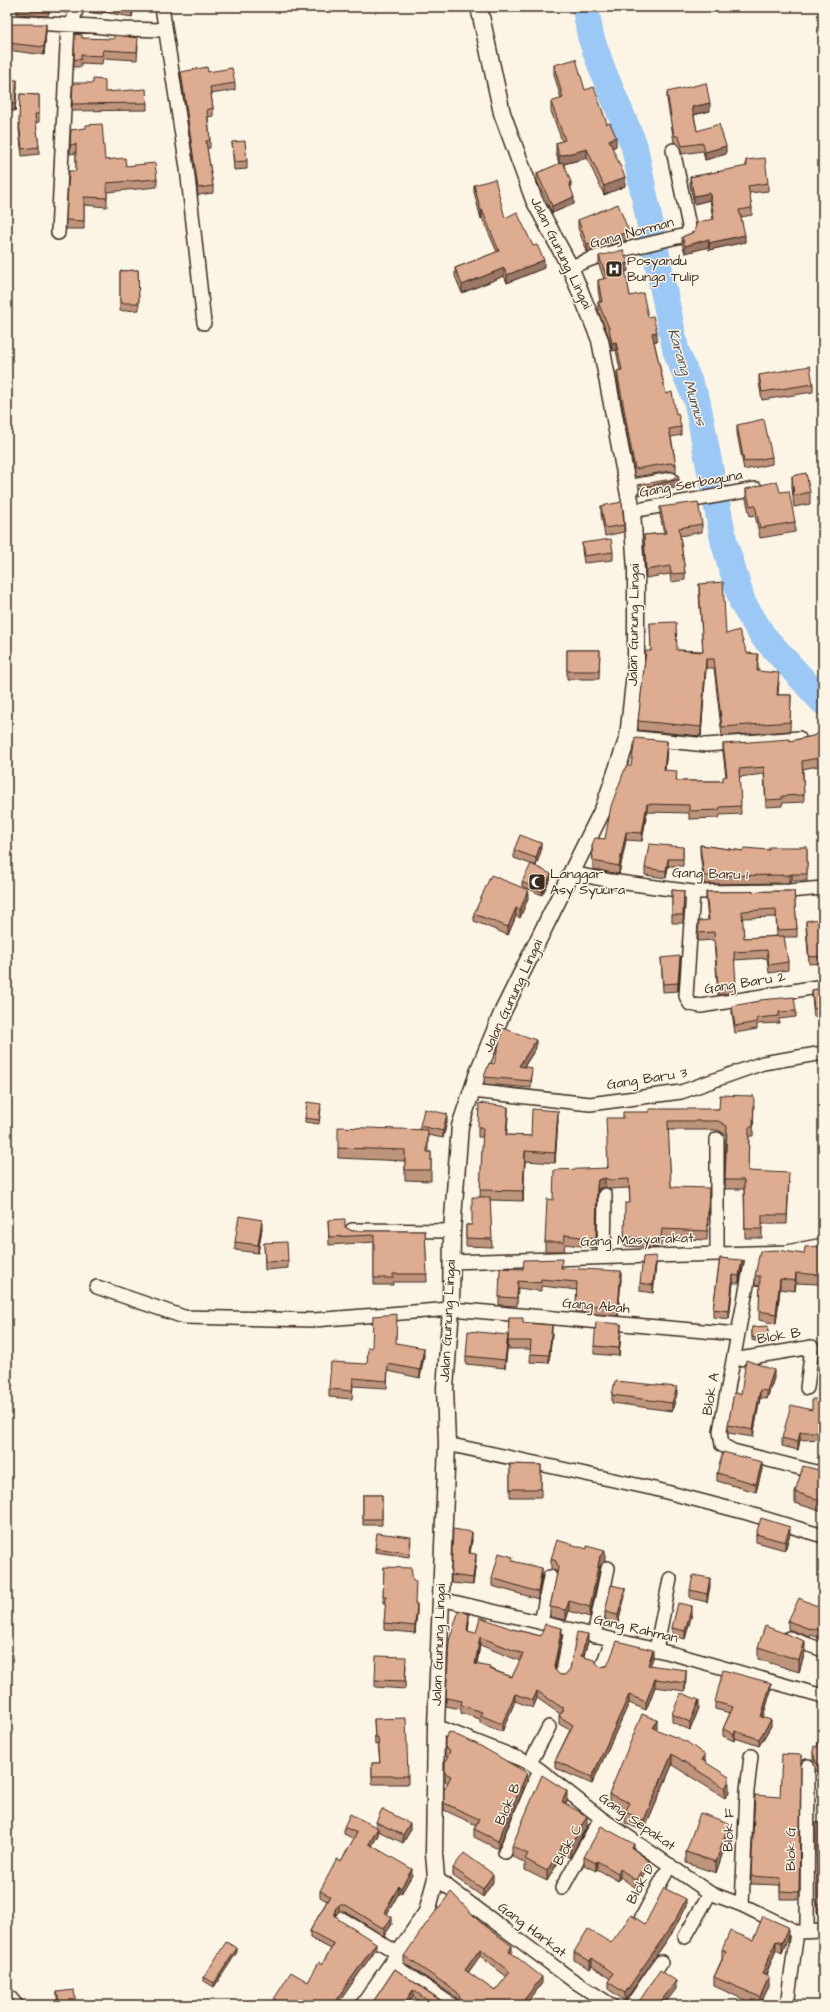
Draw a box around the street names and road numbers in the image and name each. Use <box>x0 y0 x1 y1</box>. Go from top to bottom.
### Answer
street label: Jalan Gunung Lingai <box>525 194 597 312</box>
street label: Gang Norman <box>588 212 676 254</box>
street label: Gang Serbaguna <box>638 465 744 503</box>
street label: Jalan Gunung Lingai <box>623 564 645 686</box>
street label: Gang Baru 1 <box>672 863 749 885</box>
street label: Jalan Gunung Lingai <box>478 936 548 1056</box>
street label: Gang Baru 2 <box>703 967 787 999</box>
street label: Gang Baru 3 <box>605 1063 689 1095</box>
street label: Gang Masyarakat <box>580 1228 694 1252</box>
street label: Jalan Gunung Lingai <box>435 1259 461 1383</box>
street label: Gang Abah <box>561 1293 631 1319</box>
street label: Blok B <box>756 1323 802 1349</box>
street label: Blok A <box>697 1371 725 1417</box>
street label: Jalan Gunung Lingai <box>427 1583 451 1707</box>
street label: Gang Rahman <box>592 1610 680 1648</box>
street label: Blok B <box>490 1780 526 1828</box>
street label: Gang Sepakat <box>595 1788 680 1856</box>
street label: Blok F <box>718 1807 740 1852</box>
street label: Blok C <box>549 1821 587 1869</box>
street label: Blok G <box>781 1827 801 1871</box>
street label: Blok D <box>622 1860 660 1908</box>
street label: Gang Harkat <box>493 1898 571 1963</box>

